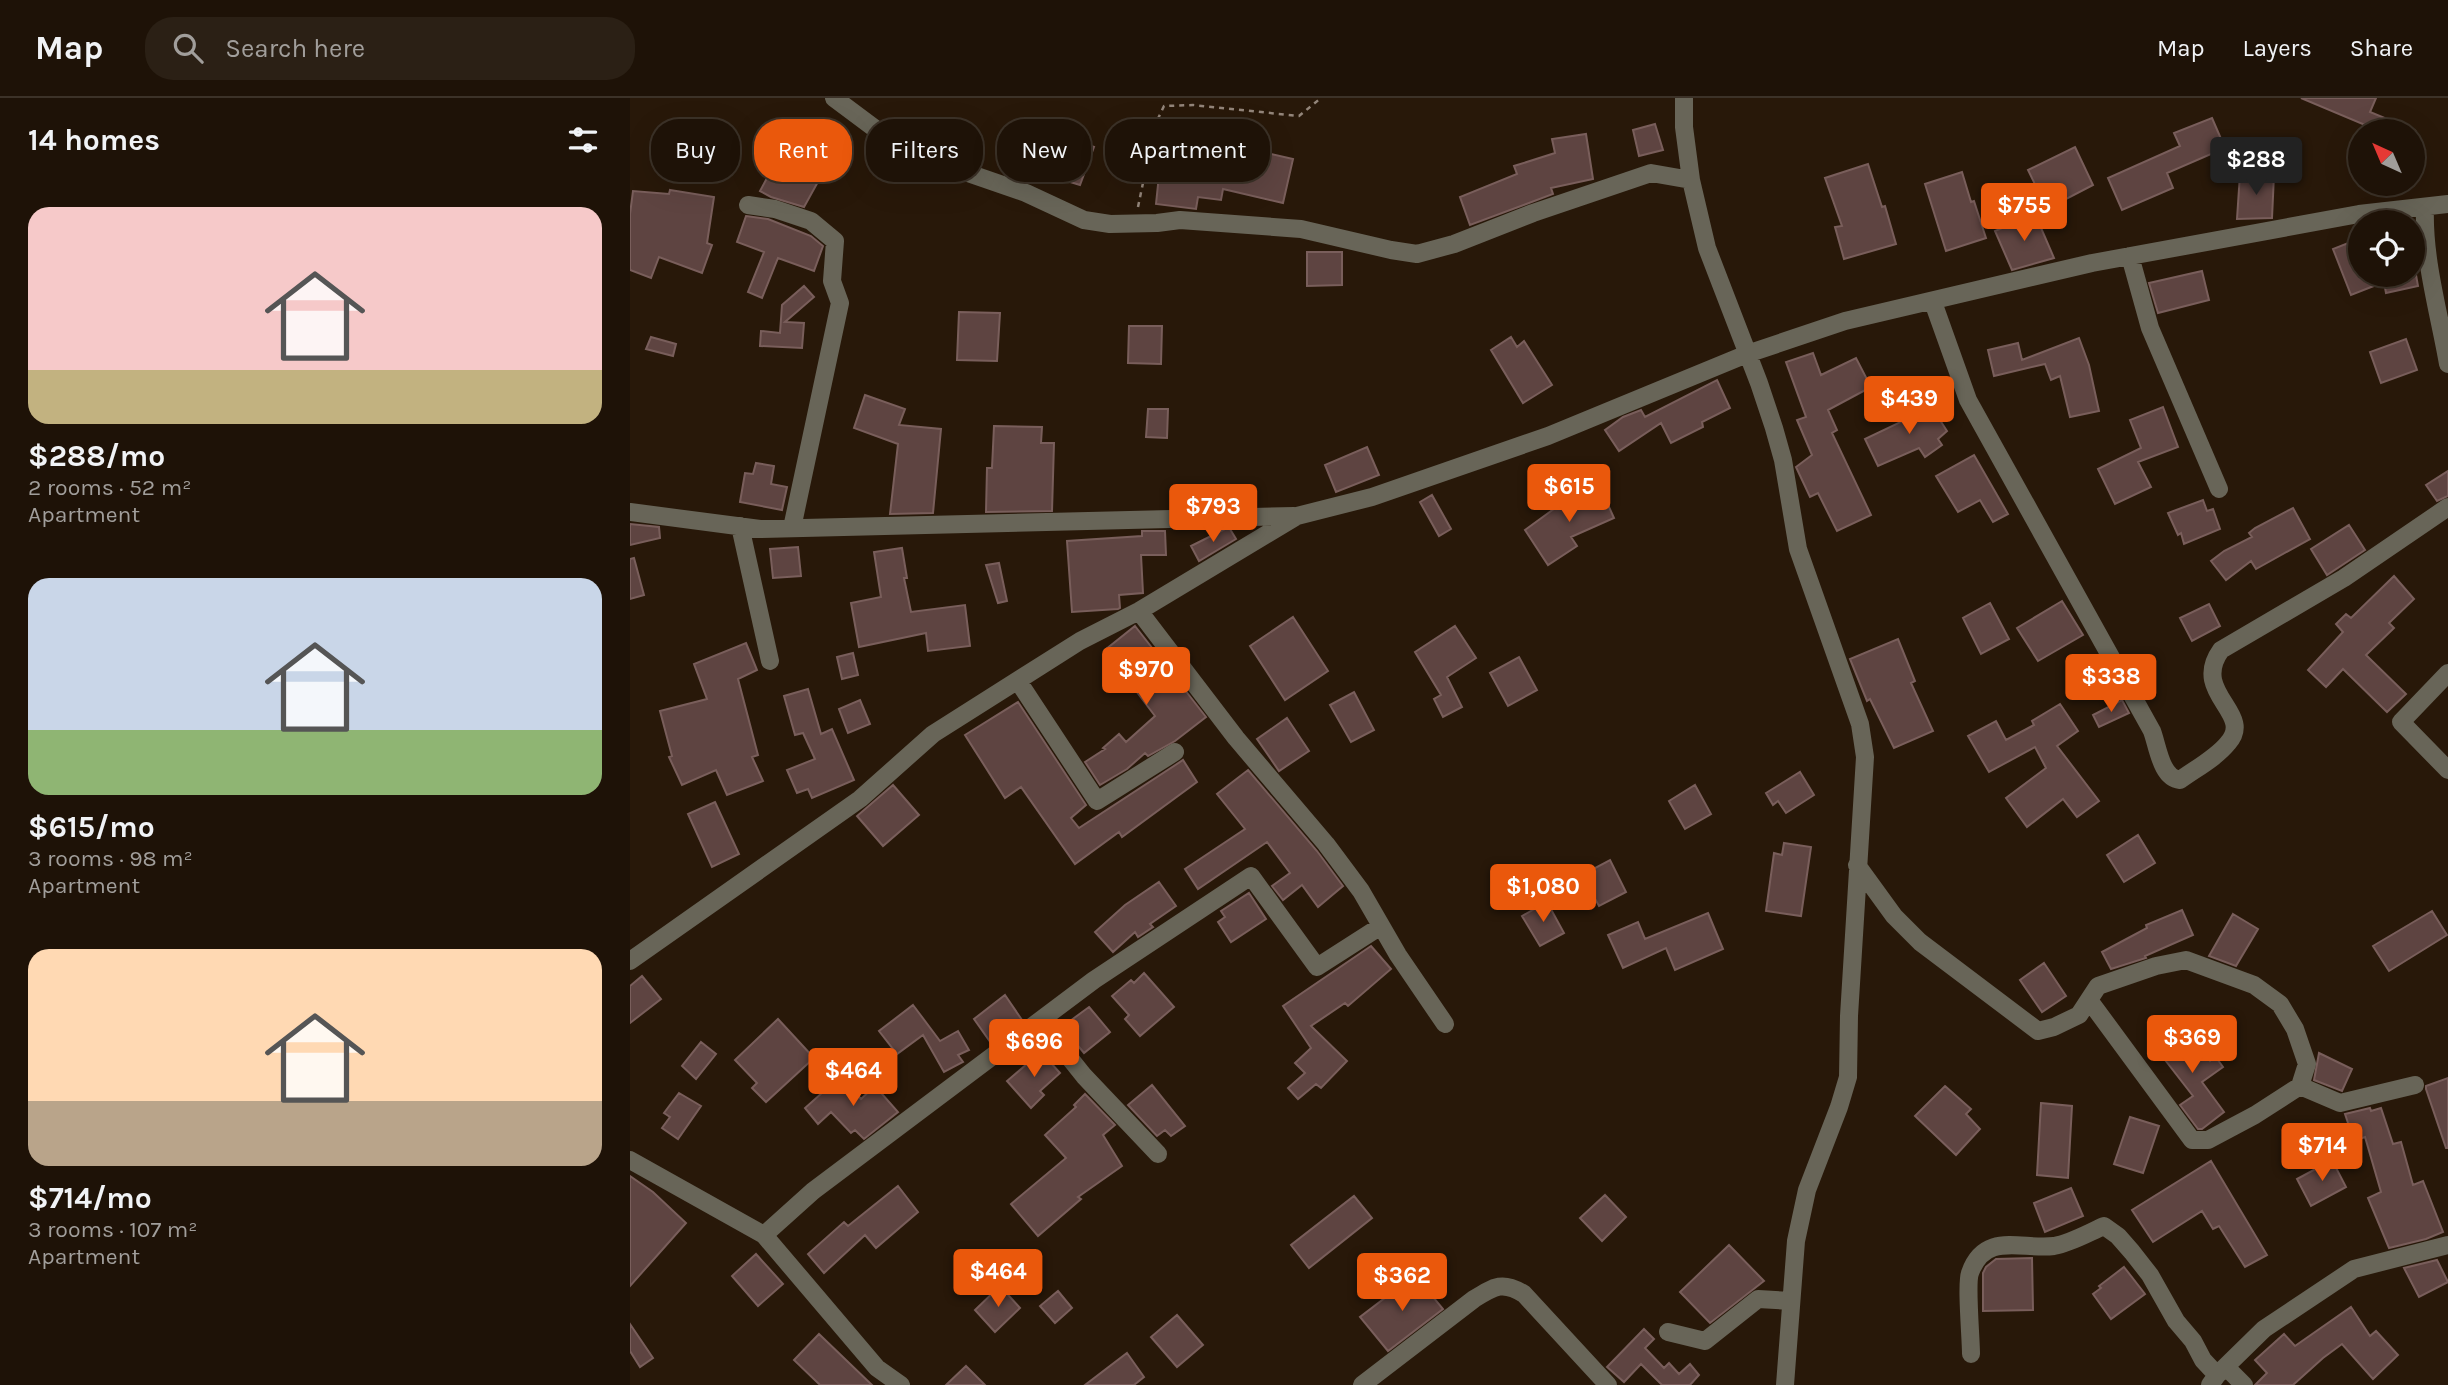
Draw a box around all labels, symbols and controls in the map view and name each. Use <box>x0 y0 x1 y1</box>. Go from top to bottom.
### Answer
search box <box>145 17 635 80</box>
text: Map <box>35 29 103 67</box>
icon: search <box>169 29 207 67</box>
text: Search here <box>225 33 365 64</box>
text: Map <box>2157 34 2205 62</box>
text: Layers <box>2243 34 2312 62</box>
text: Share <box>2350 34 2413 62</box>
chip: Buy <box>651 119 740 182</box>
chip: Rent <box>754 119 852 182</box>
chip: Filters <box>866 119 983 182</box>
chip: New <box>997 119 1091 182</box>
chip: Apartment <box>1105 119 1270 182</box>
north arrow <box>2348 119 2426 196</box>
map controls <box>2348 119 2425 287</box>
icon: filters <box>564 121 602 159</box>
text: 14 homes <box>28 122 160 158</box>
pin: $288 <box>2215 138 2297 197</box>
text: $288 <box>2226 146 2286 173</box>
pin: $755 <box>1983 184 2065 243</box>
text: $755 <box>1997 192 2051 219</box>
button: locate <box>2348 210 2425 287</box>
icon: home <box>252 253 378 379</box>
pin: $439 <box>1868 376 1950 436</box>
text: $439 <box>1880 385 1938 412</box>
text: $288/mo <box>28 438 165 474</box>
pin: $615 <box>1528 464 1610 524</box>
text: $615 <box>1543 473 1595 500</box>
text: 2 rooms · 52 m² <box>28 474 191 501</box>
pin: $793 <box>1172 484 1254 544</box>
text: $793 <box>1185 493 1241 520</box>
text: Apartment <box>28 501 140 528</box>
icon: home <box>252 624 378 750</box>
pin: $970 <box>1105 648 1187 707</box>
pin: $338 <box>2070 654 2152 714</box>
text: $970 <box>1118 656 1174 683</box>
text: $338 <box>2081 663 2141 690</box>
text: $615/mo <box>28 809 155 845</box>
text: 3 rooms · 98 m² <box>28 845 193 872</box>
pin: $1,080 <box>1486 864 1600 924</box>
text: Apartment <box>28 872 140 899</box>
text: $1,080 <box>1506 873 1580 900</box>
icon: home <box>252 995 378 1121</box>
pin: $369 <box>2151 1016 2233 1075</box>
pin: $696 <box>993 1020 1075 1079</box>
text: $369 <box>2163 1024 2221 1051</box>
text: $696 <box>1005 1028 1063 1055</box>
pin: $464 <box>812 1048 894 1108</box>
text: $464 <box>824 1057 882 1084</box>
pin: $714 <box>2281 1124 2363 1183</box>
text: $714 <box>2297 1132 2347 1159</box>
text: $714/mo <box>28 1180 152 1216</box>
text: 3 rooms · 107 m² <box>28 1216 197 1243</box>
text: Apartment <box>28 1243 140 1270</box>
pin: $464 <box>957 1250 1039 1309</box>
pin: $362 <box>1361 1254 1443 1313</box>
text: $464 <box>969 1258 1027 1285</box>
text: $362 <box>1373 1262 1431 1289</box>

